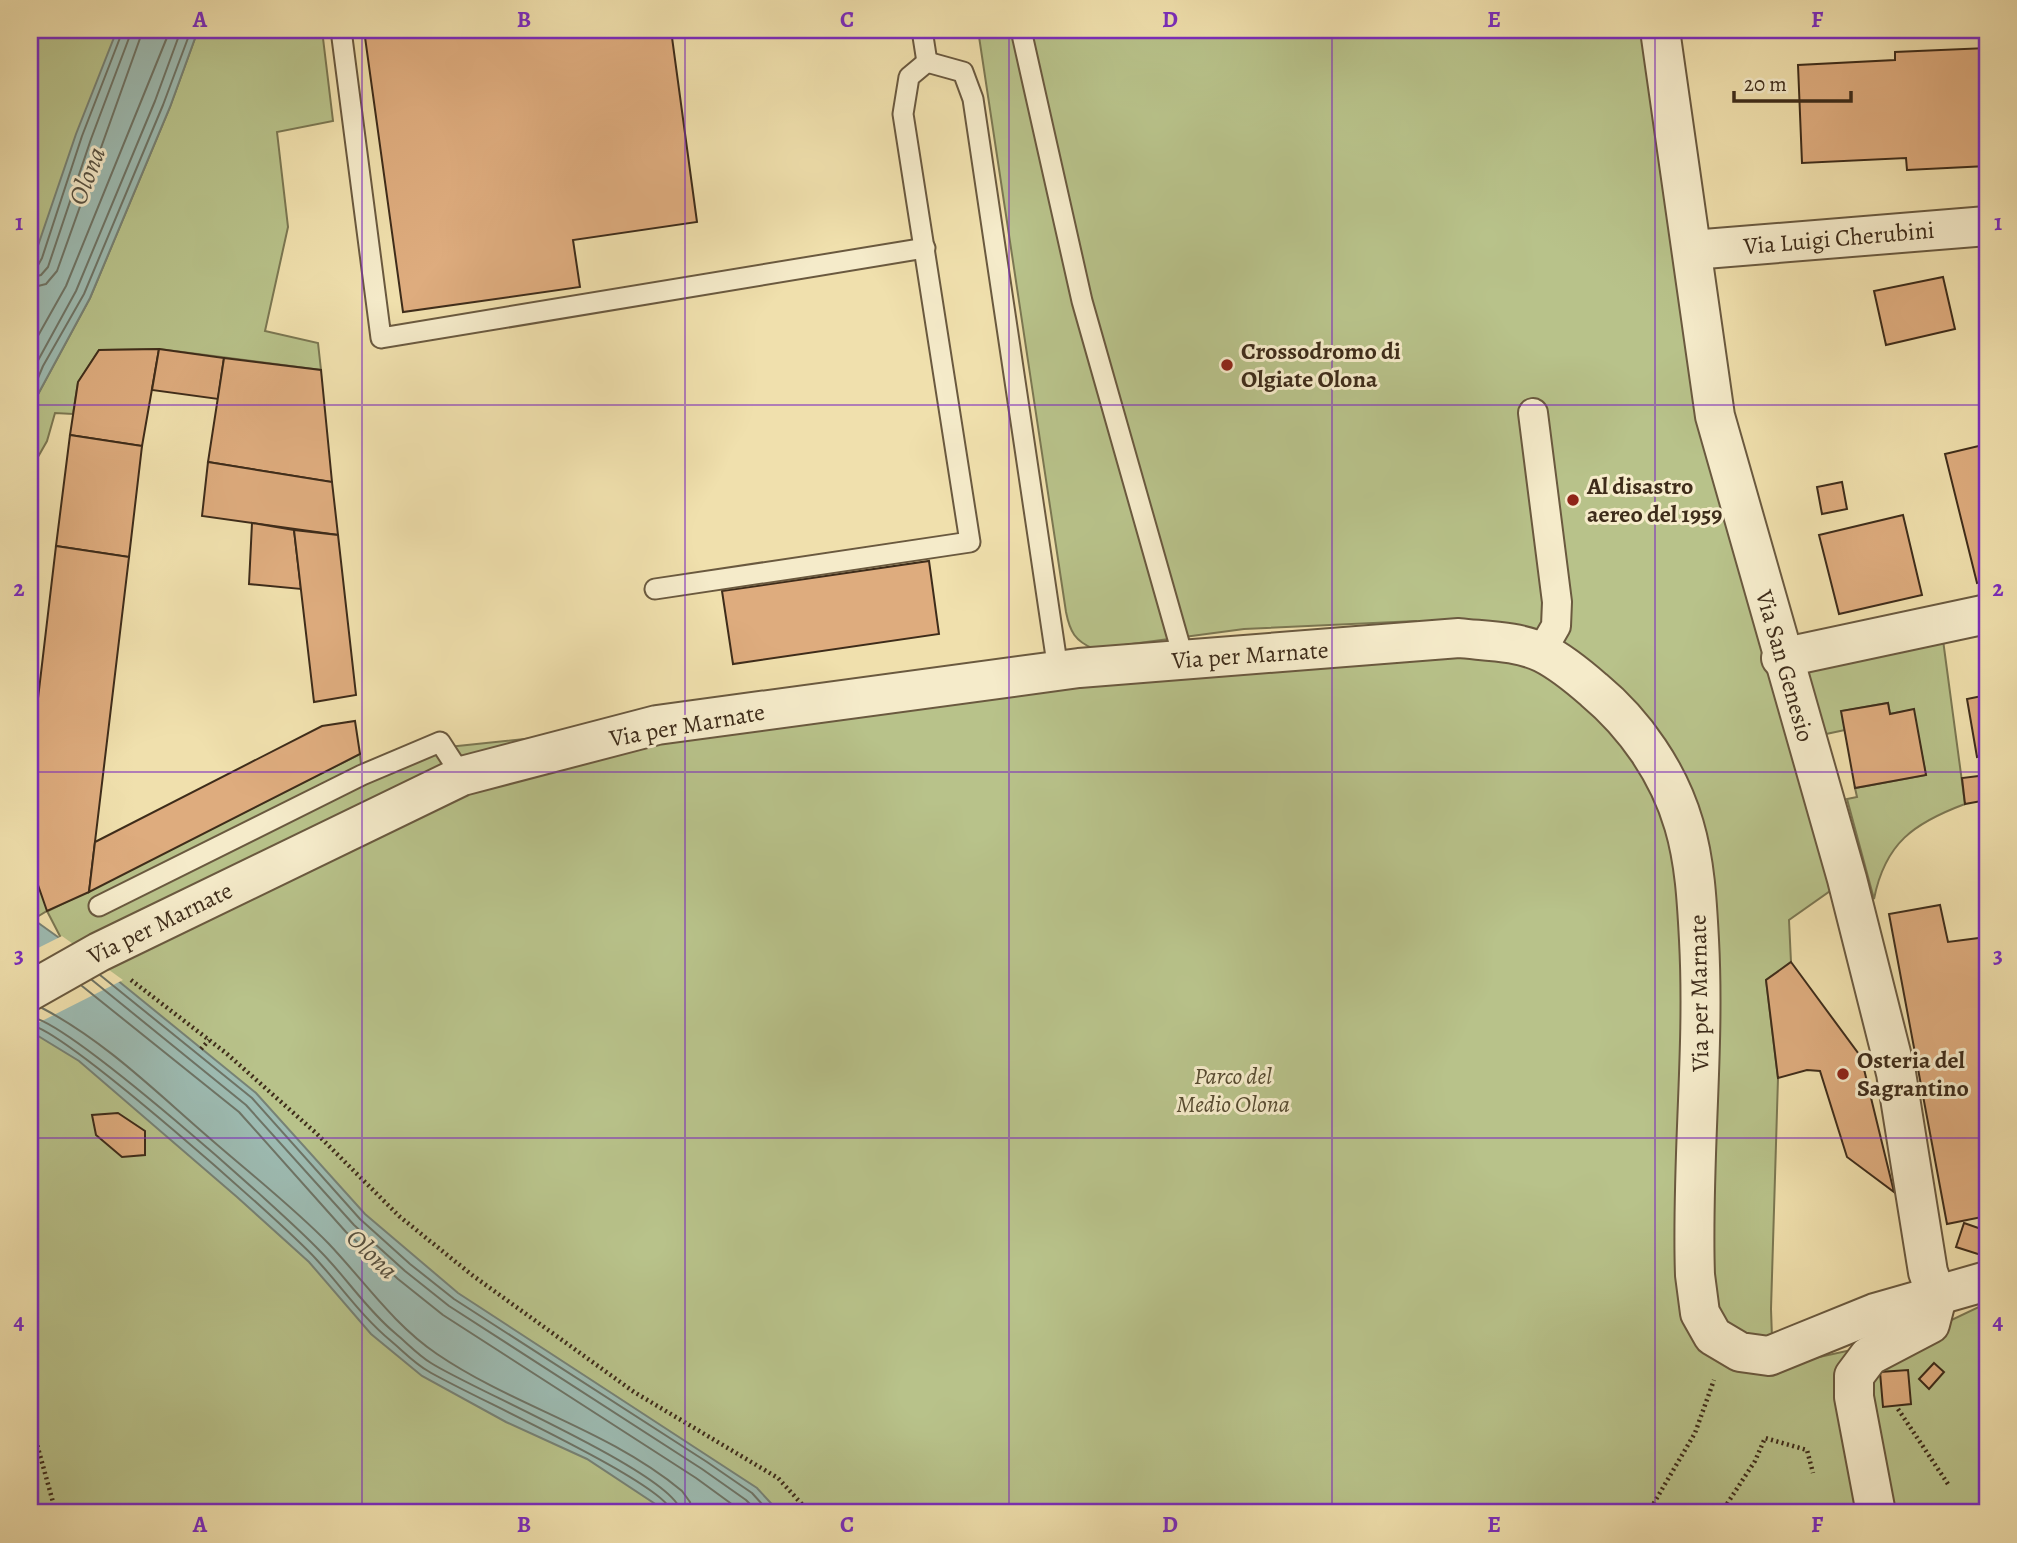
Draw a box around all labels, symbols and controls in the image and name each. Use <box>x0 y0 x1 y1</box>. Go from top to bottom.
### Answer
text: A <box>192 4 208 35</box>
text: B <box>517 4 531 35</box>
text: C <box>840 4 854 35</box>
text: D <box>1162 4 1178 35</box>
text: E <box>1487 4 1501 35</box>
text: F <box>1811 4 1824 35</box>
scale bar <box>1734 60 1851 104</box>
text: 20 m <box>1744 70 1787 98</box>
water label: Olona <box>60 142 114 210</box>
text: 1 <box>15 207 23 238</box>
text: 1 <box>1994 207 2002 238</box>
street label: Via Luigi Cherubini <box>1741 214 1936 262</box>
place label: Crossodromo di Olgiate Olona <box>1241 335 1401 395</box>
marker: Crossodromo di Olgiate Olona <box>1219 357 1235 373</box>
place label: Al disastro aereo del 1959 <box>1586 470 1722 530</box>
marker: Al disastro aereo del 1959 <box>1565 492 1581 508</box>
text: 2 <box>13 573 25 604</box>
text: 2 <box>1992 573 2004 604</box>
street label: Via San Genesio <box>1748 586 1822 746</box>
street label: Via per Marnate <box>1169 634 1330 677</box>
street label: Via per Marnate <box>606 696 767 755</box>
street label: Via per Marnate <box>81 874 238 972</box>
street label: Via per Marnate <box>1682 914 1716 1073</box>
text: 3 <box>14 940 24 971</box>
text: 3 <box>1993 940 2003 971</box>
place label: Osteria del Sagrantino <box>1857 1044 1969 1104</box>
park label: Parco del Medio Olona <box>1176 1060 1290 1120</box>
marker: Osteria del Sagrantino <box>1835 1066 1851 1082</box>
water label: Olona <box>339 1221 405 1287</box>
text: 4 <box>14 1306 25 1337</box>
text: 4 <box>1993 1306 2004 1337</box>
text: A <box>192 1509 208 1540</box>
text: B <box>517 1509 531 1540</box>
text: C <box>840 1509 854 1540</box>
text: D <box>1162 1509 1178 1540</box>
text: E <box>1487 1509 1501 1540</box>
text: F <box>1811 1509 1824 1540</box>

